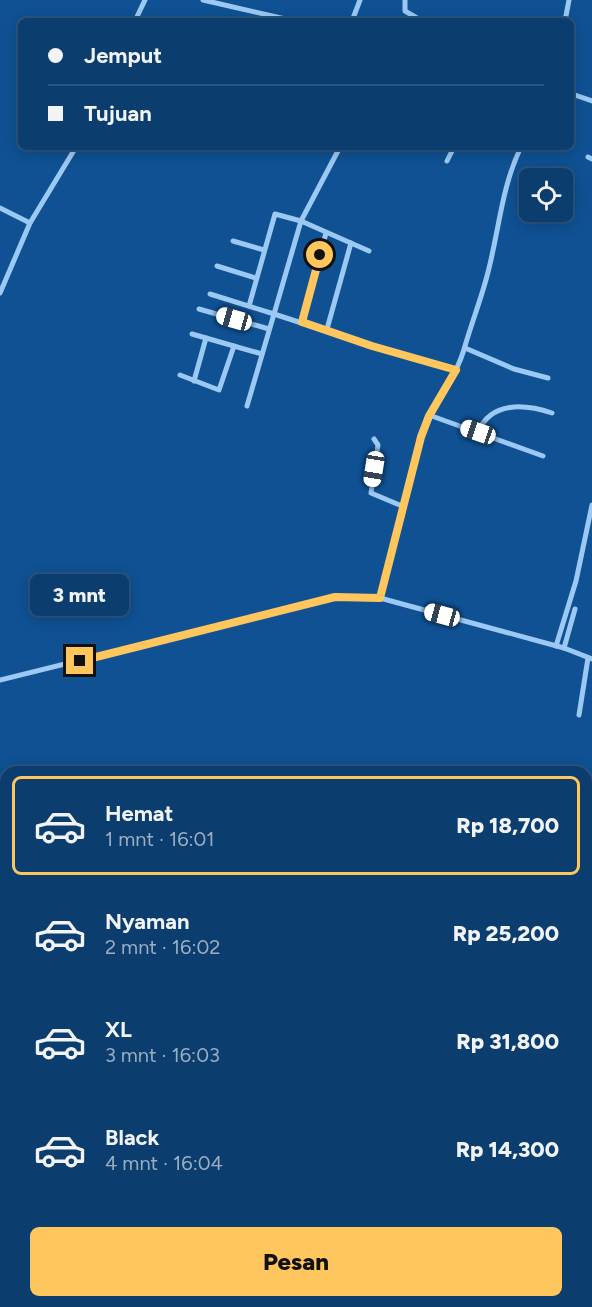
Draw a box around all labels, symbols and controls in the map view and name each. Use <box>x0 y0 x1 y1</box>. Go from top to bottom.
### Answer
text: Jemput <box>84 42 162 69</box>
text: Tujuan <box>84 100 152 127</box>
map controls <box>519 168 573 222</box>
button: locate <box>519 168 573 222</box>
route start <box>306 241 333 268</box>
car <box>214 305 254 333</box>
car <box>458 418 498 446</box>
car <box>362 450 386 488</box>
callout: 3 mnt <box>31 574 130 616</box>
text: 3 mnt <box>53 583 106 607</box>
car <box>422 602 462 628</box>
route end <box>66 647 93 674</box>
icon: car <box>33 799 87 853</box>
text: Hemat <box>105 800 173 827</box>
text: Rp 18,700 <box>456 812 559 839</box>
text: 1 mnt · 16:01 <box>105 827 215 851</box>
icon: car <box>33 907 87 961</box>
text: Nyaman <box>105 908 189 935</box>
text: Rp 25,200 <box>453 920 559 947</box>
text: 2 mnt · 16:02 <box>105 935 220 959</box>
icon: car <box>33 1015 87 1069</box>
text: XL <box>105 1016 132 1043</box>
text: Rp 31,800 <box>456 1028 559 1055</box>
text: 3 mnt · 16:03 <box>105 1043 220 1067</box>
icon: car <box>33 1123 87 1177</box>
text: Black <box>105 1124 159 1151</box>
text: Rp 14,300 <box>456 1136 559 1163</box>
text: 4 mnt · 16:04 <box>105 1151 223 1175</box>
button: Pesan <box>30 1227 562 1296</box>

